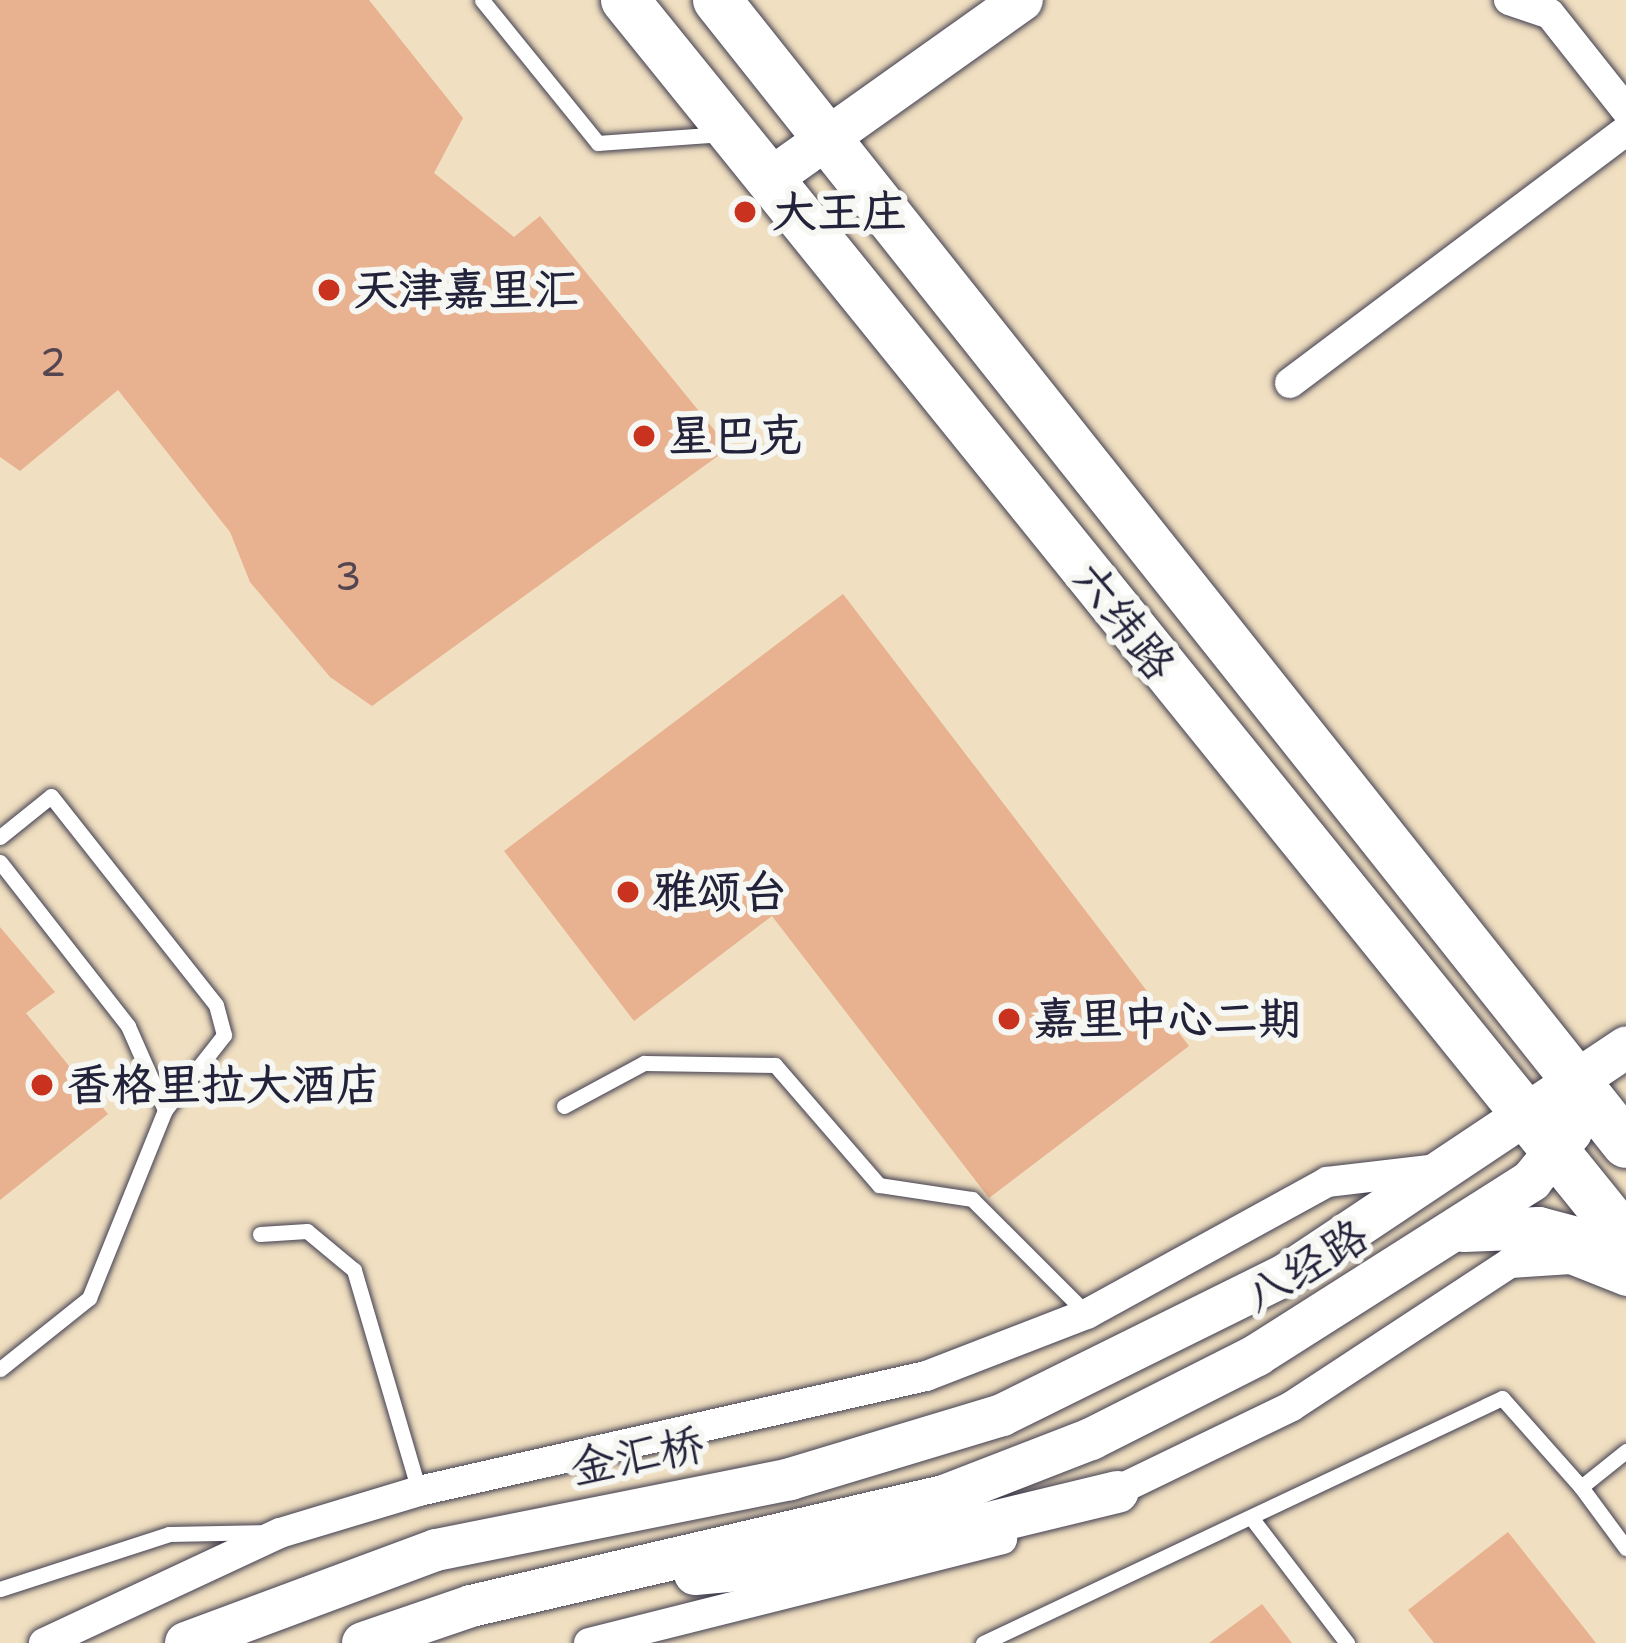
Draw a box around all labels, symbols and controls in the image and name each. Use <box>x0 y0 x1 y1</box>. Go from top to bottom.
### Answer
place label: 大王庄 <box>772 185 907 239</box>
marker: 大王庄 <box>729 196 761 228</box>
place label: 天津嘉里汇 <box>353 263 578 317</box>
marker: 天津嘉里汇 <box>316 277 342 303</box>
house number: 2 <box>39 339 67 385</box>
place label: 星巴克 <box>668 409 803 463</box>
marker: 星巴克 <box>631 423 657 449</box>
street label: 六纬路 <box>1061 551 1187 691</box>
house number: 3 <box>334 553 362 599</box>
place label: 雅颂台 <box>652 865 787 919</box>
marker: 雅颂台 <box>615 879 641 905</box>
place label: 嘉里中心二期 <box>1033 992 1303 1046</box>
marker: 嘉里中心二期 <box>996 1006 1022 1032</box>
place label: 香格里拉大酒店 <box>66 1058 381 1112</box>
marker: 香格里拉大酒店 <box>29 1072 55 1098</box>
street label: 八经路 <box>1234 1208 1378 1324</box>
street label: 金汇桥 <box>566 1417 708 1495</box>

